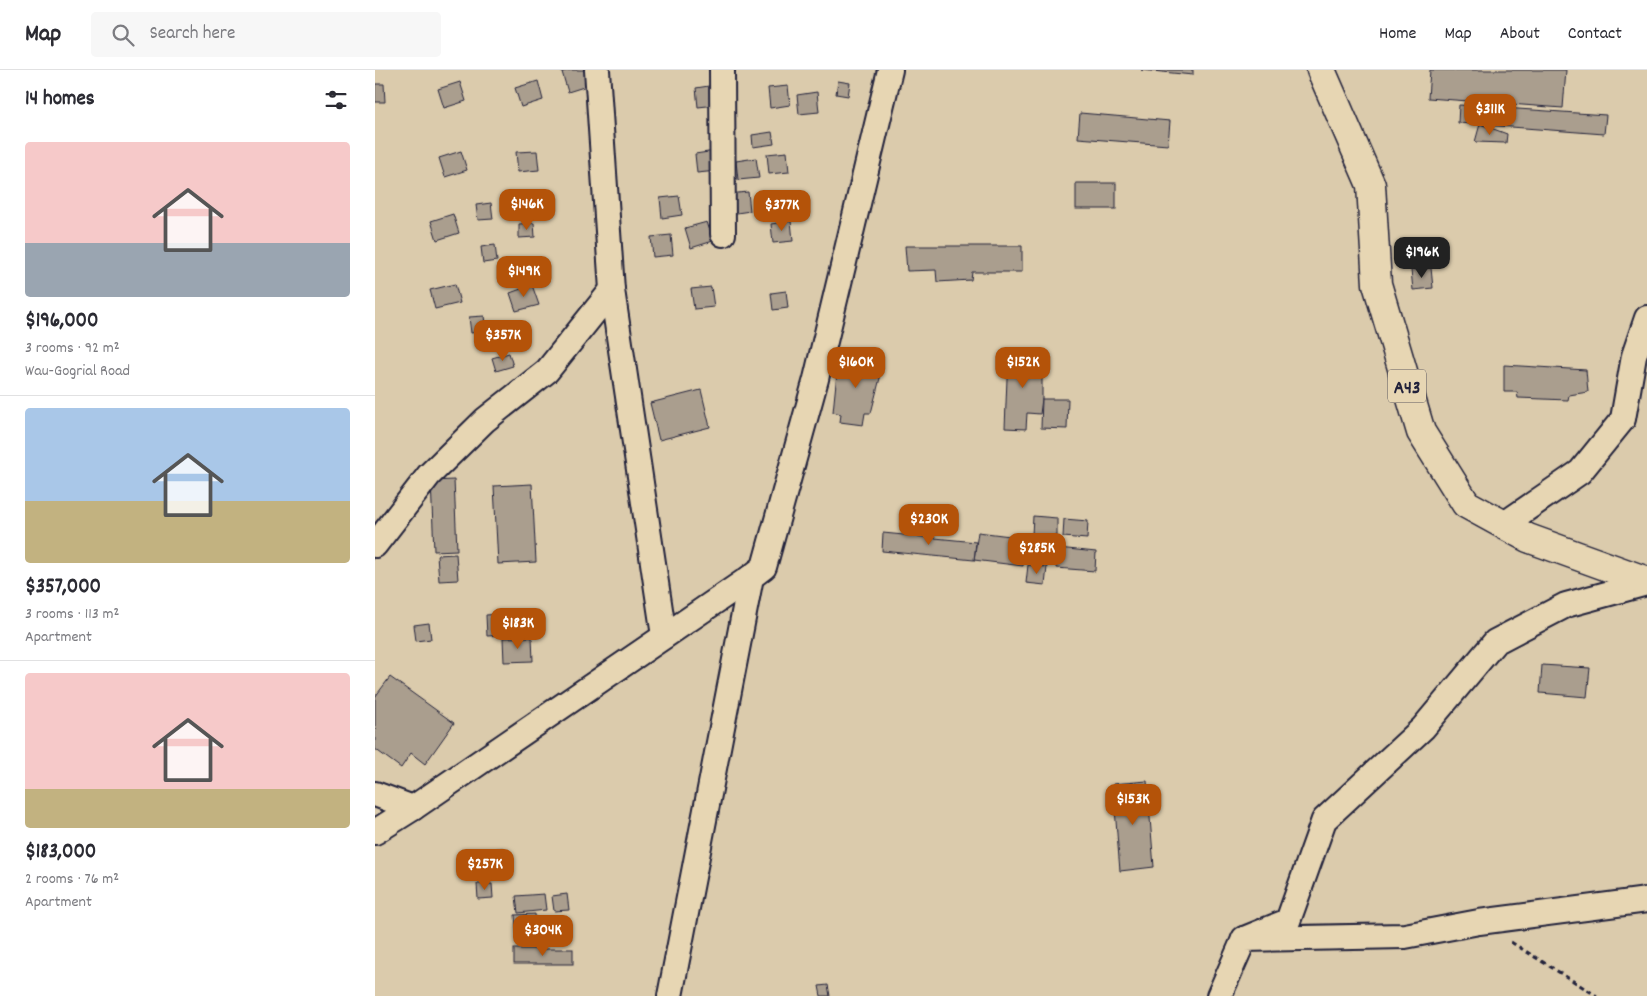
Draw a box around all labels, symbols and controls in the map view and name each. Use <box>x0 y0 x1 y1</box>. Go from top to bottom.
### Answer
search box <box>91 12 441 57</box>
text: Map <box>25 18 61 52</box>
icon: search <box>109 21 137 49</box>
text: Search here <box>149 21 235 48</box>
text: Home <box>1379 22 1416 47</box>
text: Map <box>1444 22 1472 47</box>
text: About <box>1500 22 1540 47</box>
text: Contact <box>1568 22 1622 47</box>
text: 14 homes <box>25 85 95 115</box>
icon: filters <box>322 86 350 114</box>
pin: $311K <box>1455 93 1525 136</box>
text: $311K <box>1475 98 1505 121</box>
icon: home <box>143 175 233 265</box>
pin: $146K <box>492 189 562 231</box>
pin: $377K <box>747 190 817 232</box>
text: $146K <box>510 193 544 216</box>
text: $377K <box>765 194 799 217</box>
pin: $196K <box>1387 236 1457 279</box>
text: $196K <box>1405 241 1439 264</box>
pin: $149K <box>489 256 559 298</box>
text: $149K <box>508 260 540 283</box>
text: $196,000 <box>25 307 98 337</box>
pin: $357K <box>468 320 538 362</box>
text: $357K <box>485 324 521 347</box>
text: 3 rooms · 92 m² <box>25 337 119 360</box>
pin: $160K <box>821 346 891 389</box>
pin: $152K <box>988 346 1058 389</box>
text: $160K <box>838 351 874 374</box>
text: $152K <box>1006 351 1040 374</box>
text: Wau-Gogrial Road <box>25 360 130 383</box>
road number: A43 <box>1388 370 1426 402</box>
icon: home <box>143 440 233 530</box>
pin: $230K <box>894 504 964 546</box>
text: $230K <box>910 508 948 531</box>
pin: $285K <box>1002 532 1072 575</box>
text: $285K <box>1019 537 1055 560</box>
text: $357,000 <box>25 573 101 603</box>
text: 3 rooms · 113 m² <box>25 603 119 626</box>
pin: $183K <box>483 608 553 650</box>
text: $183K <box>502 612 534 635</box>
text: Apartment <box>25 626 92 649</box>
icon: home <box>143 705 233 795</box>
pin: $153K <box>1098 784 1168 826</box>
text: $153K <box>1116 788 1150 811</box>
text: $183,000 <box>25 838 96 868</box>
pin: $257K <box>450 848 520 891</box>
text: $257K <box>467 853 503 876</box>
text: 2 rooms · 76 m² <box>25 868 119 891</box>
text: Apartment <box>25 891 92 914</box>
pin: $304K <box>508 914 578 957</box>
text: $304K <box>524 919 562 942</box>

